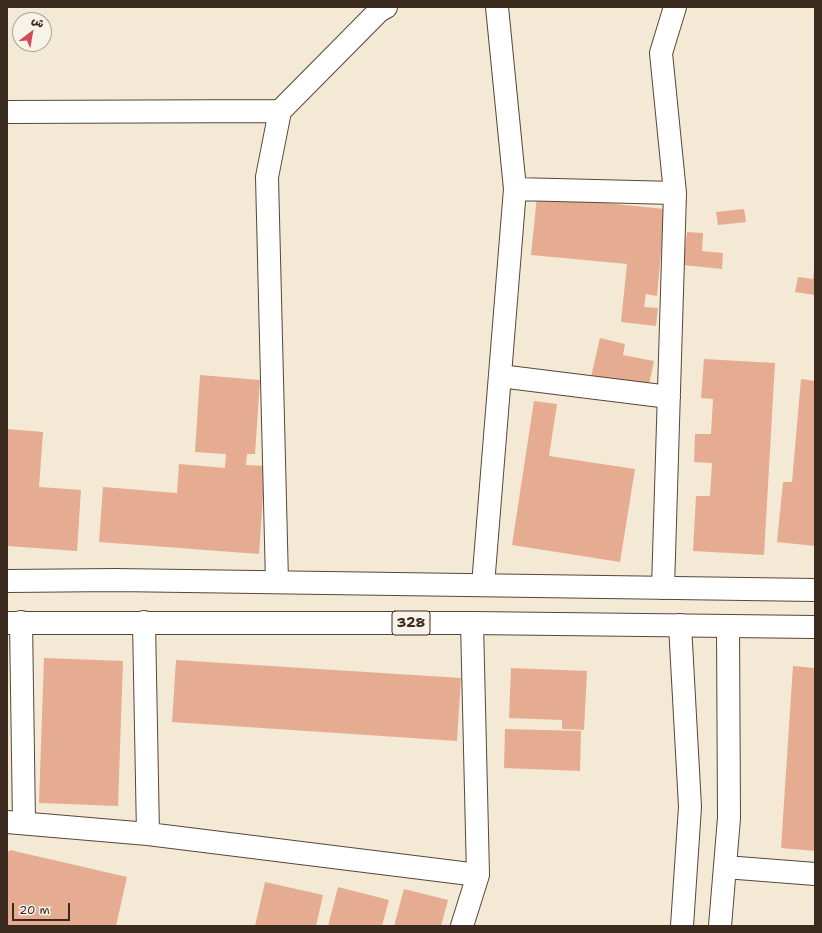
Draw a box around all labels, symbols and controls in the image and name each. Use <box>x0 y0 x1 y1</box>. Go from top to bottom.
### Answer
north arrow <box>12 12 52 52</box>
text: ش <box>29 13 47 32</box>
road number: 328 <box>392 611 430 635</box>
scale bar <box>14 895 72 921</box>
text: 20 m <box>19 902 50 918</box>

